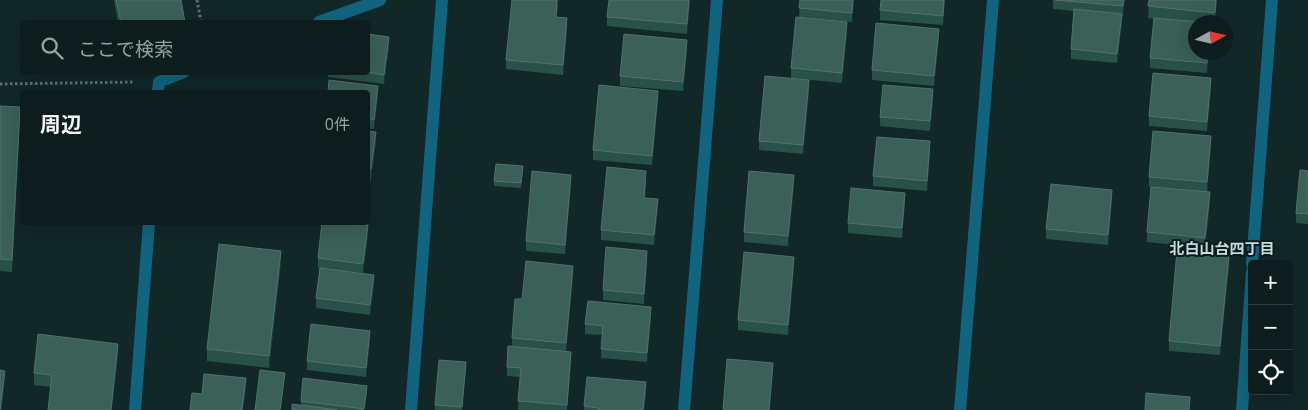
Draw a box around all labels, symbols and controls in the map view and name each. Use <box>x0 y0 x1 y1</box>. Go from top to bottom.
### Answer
north arrow <box>1188 15 1233 60</box>
search box <box>20 20 370 75</box>
icon: search <box>38 34 66 62</box>
text: ここで検索 <box>78 36 173 62</box>
text: 周辺 <box>40 110 82 138</box>
text: 0件 <box>325 113 350 135</box>
district label: 北白山台四丁目 <box>1169 238 1275 258</box>
map controls <box>1248 260 1293 395</box>
button: + <box>1248 260 1293 305</box>
button: − <box>1248 305 1293 350</box>
button: locate <box>1248 350 1293 395</box>

